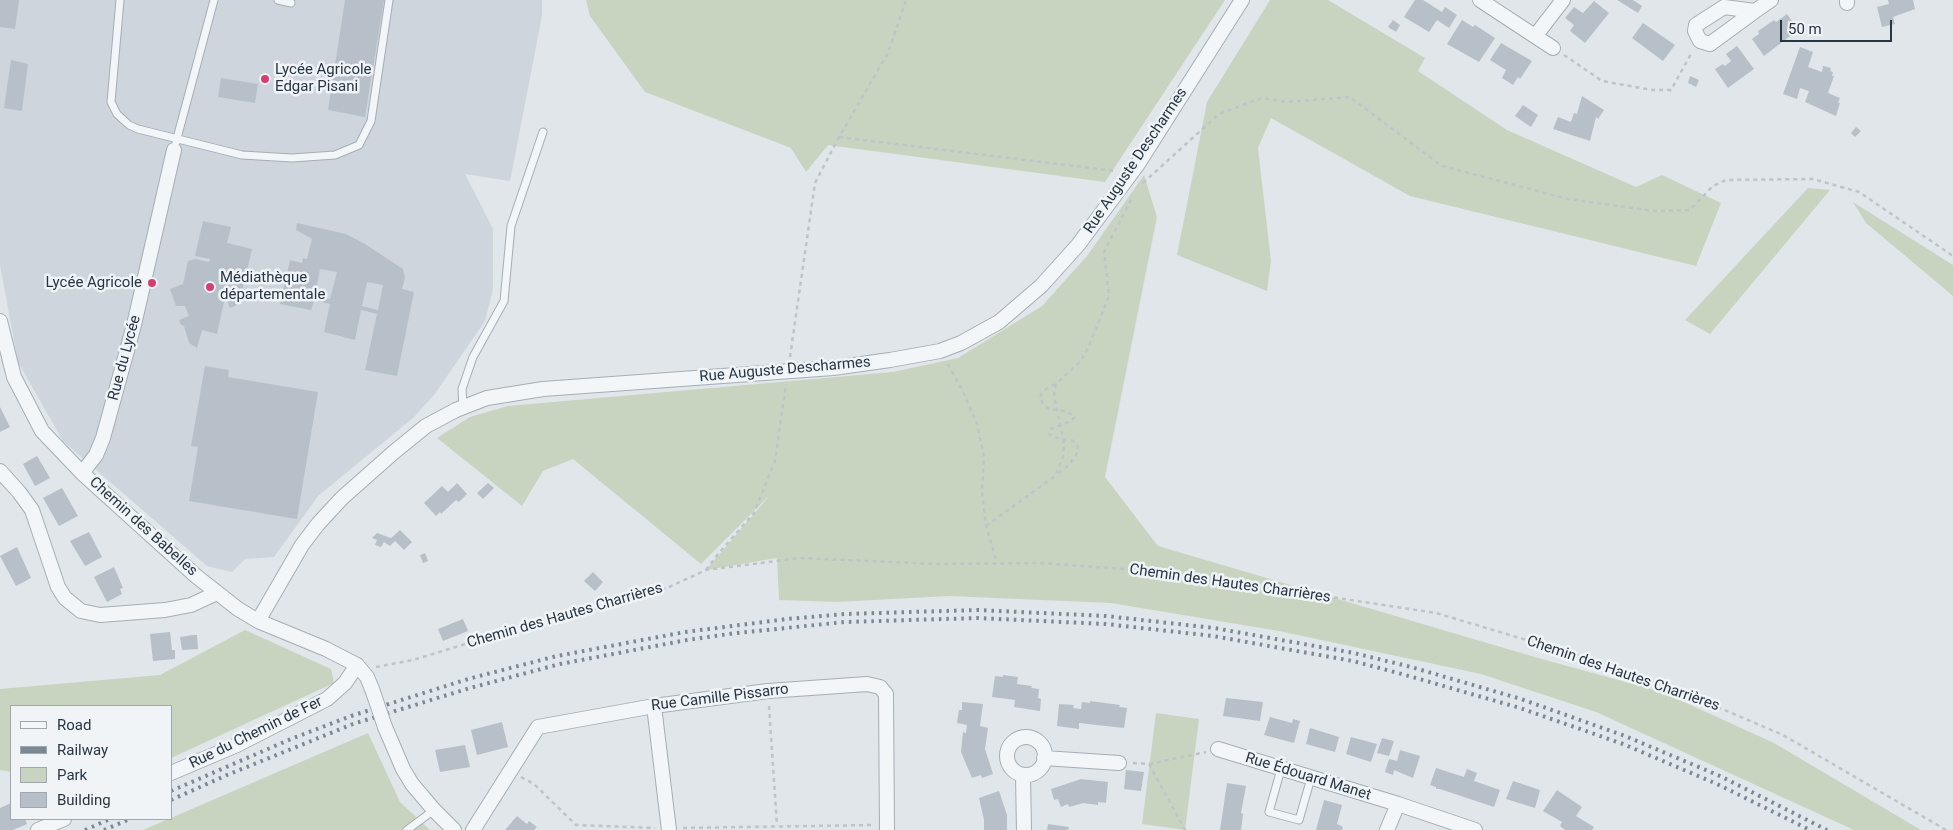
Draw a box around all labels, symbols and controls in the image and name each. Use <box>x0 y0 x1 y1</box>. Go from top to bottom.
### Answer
scale bar <box>1783 10 1896 42</box>
text: 50 m <box>1788 20 1822 38</box>
place label: Lycée Agricole Edgar Pisani <box>275 61 372 96</box>
marker: Lycée Agricole Edgar Pisani <box>259 73 271 85</box>
street label: Rue Auguste Descharmes <box>1080 85 1192 237</box>
place label: Médiathèque départementale <box>220 269 325 304</box>
place label: Lycée Agricole <box>45 274 142 292</box>
marker: Lycée Agricole <box>146 277 158 289</box>
marker: Médiathèque départementale <box>204 281 216 293</box>
street label: Rue du Lycée <box>105 313 145 403</box>
street label: Rue Auguste Descharmes <box>699 354 871 386</box>
street label: Chemin des Babelles <box>85 474 201 580</box>
street label: Chemin des Hautes Charrières <box>1128 561 1332 607</box>
street label: Chemin des Hautes Charrières <box>465 579 665 653</box>
street label: Chemin des Hautes Charrières <box>1524 632 1722 716</box>
street label: Rue Camille Pissarro <box>650 681 790 715</box>
street label: Rue du Chemin de Fer <box>187 693 325 773</box>
legend <box>10 705 172 820</box>
text: Road <box>57 716 91 734</box>
text: Railway <box>57 741 108 759</box>
street label: Rue Édouard Manet <box>1243 749 1373 805</box>
text: Park <box>57 766 87 784</box>
text: Building <box>57 791 111 809</box>

